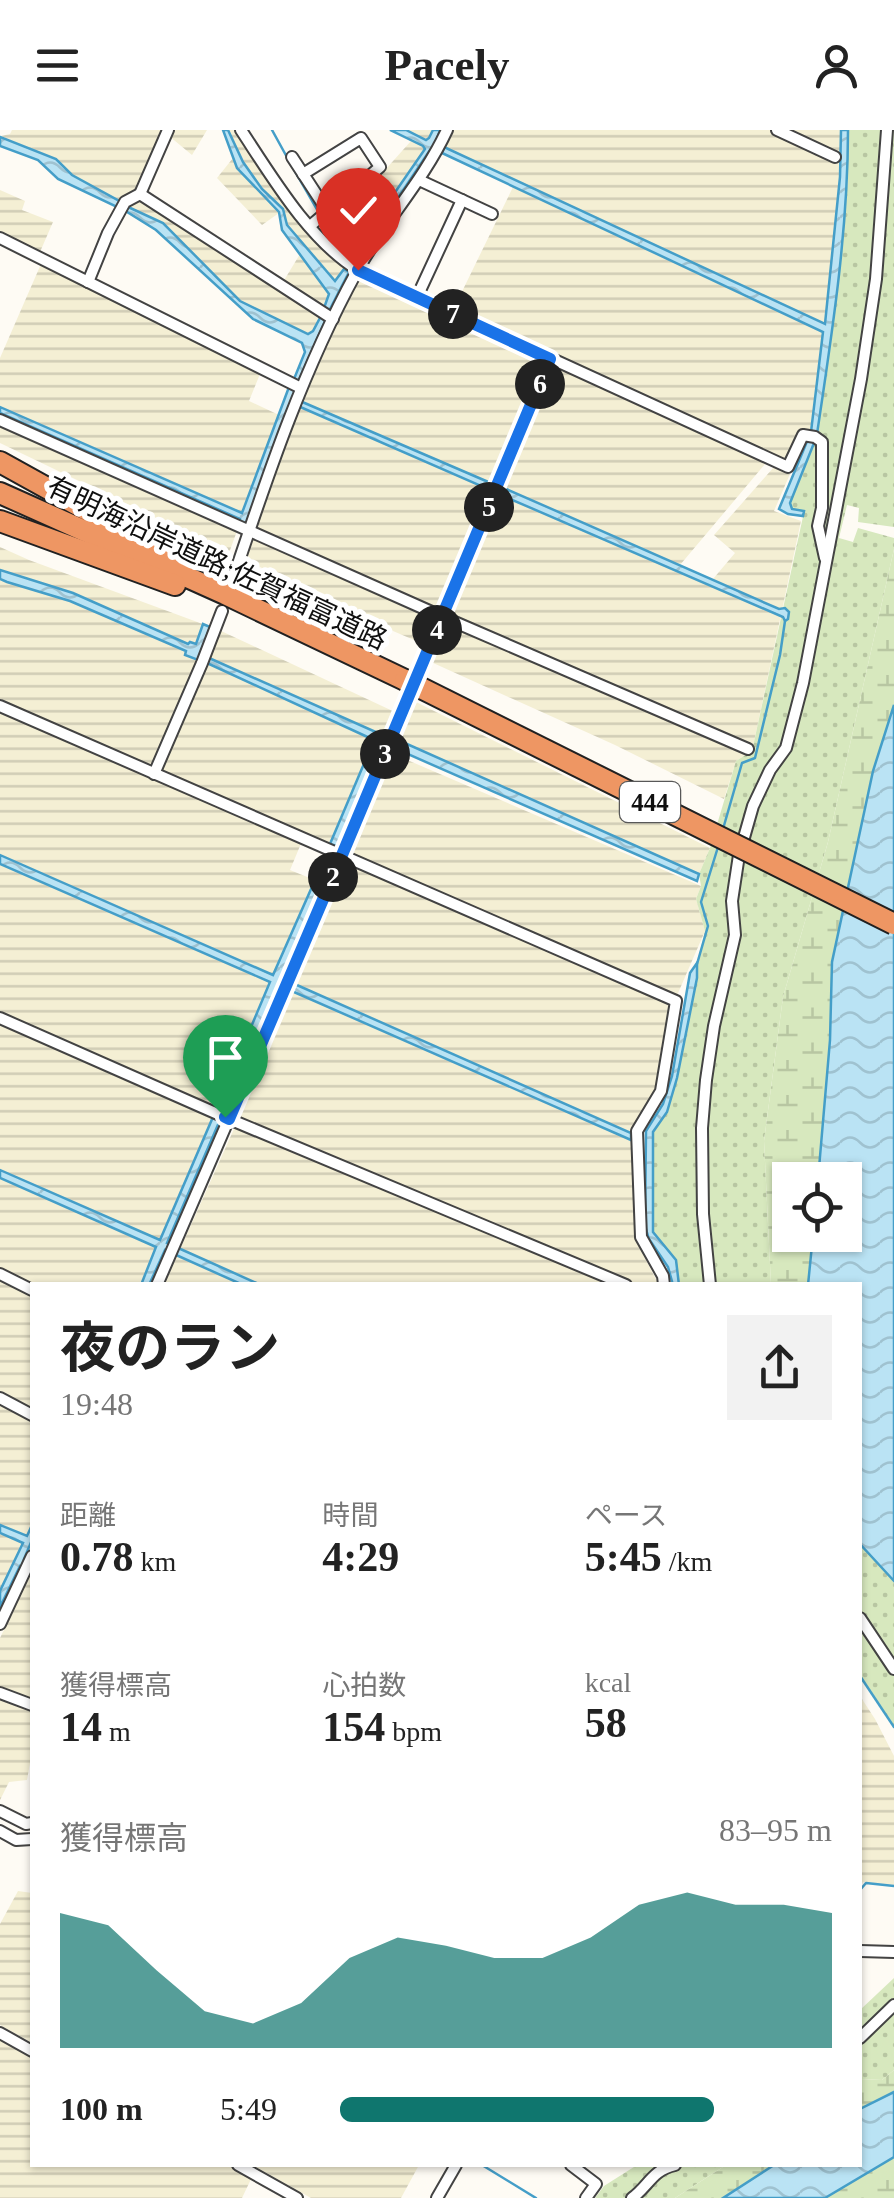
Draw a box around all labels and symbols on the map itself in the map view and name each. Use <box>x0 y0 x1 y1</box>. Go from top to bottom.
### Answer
pin <box>316 168 401 271</box>
pin: 7 <box>428 289 478 339</box>
pin: 6 <box>515 359 565 409</box>
street label: 有明海沿岸道路;佐賀福富道路 <box>42 470 392 656</box>
pin: 5 <box>464 482 514 532</box>
pin: 4 <box>412 605 462 655</box>
pin: 3 <box>360 729 410 779</box>
road number: 444 <box>620 782 680 822</box>
pin: 2 <box>308 852 358 902</box>
pin <box>183 1015 268 1118</box>

